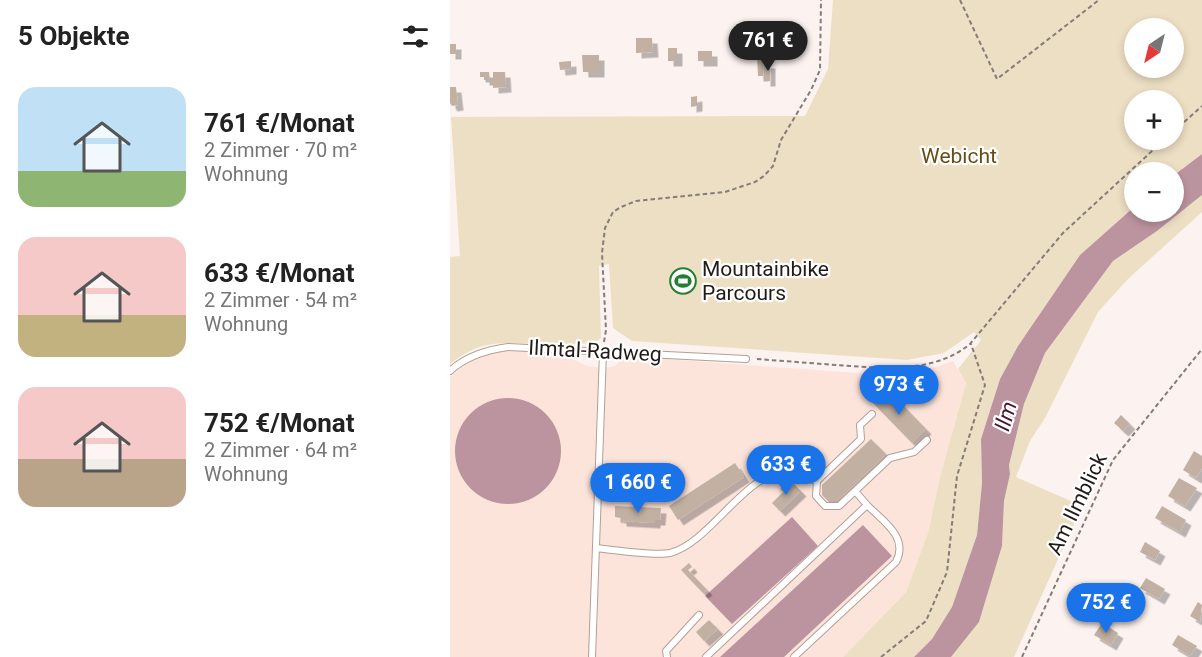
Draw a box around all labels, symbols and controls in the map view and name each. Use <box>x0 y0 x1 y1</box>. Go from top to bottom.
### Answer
north arrow <box>1124 18 1184 78</box>
map controls <box>1124 18 1184 222</box>
icon: filters <box>399 20 432 53</box>
text: 5 Objekte <box>18 21 129 51</box>
pin: 761 € <box>726 21 810 72</box>
text: 761 € <box>743 28 793 52</box>
button: + <box>1124 90 1184 150</box>
text: 761 €/Monat <box>204 108 355 138</box>
icon: home <box>66 111 138 183</box>
text: 2 Zimmer · 70 m² <box>204 138 357 162</box>
park label: Webicht <box>921 144 997 168</box>
text: Wohnung <box>204 162 288 186</box>
button: − <box>1124 162 1184 222</box>
place label: Mountainbike Parcours <box>702 257 829 305</box>
text: 633 €/Monat <box>204 258 355 288</box>
icon: home <box>66 261 138 333</box>
sports icon: Mountainbike Parcours <box>668 266 698 296</box>
text: 2 Zimmer · 54 m² <box>204 288 357 312</box>
text: Wohnung <box>204 312 288 336</box>
street label: Ilmtal-Radweg <box>528 336 662 366</box>
pin: 973 € <box>857 365 941 416</box>
text: 973 € <box>874 372 924 396</box>
water label: Ilm <box>989 398 1022 434</box>
text: 752 €/Monat <box>204 408 355 438</box>
icon: home <box>66 411 138 483</box>
text: 2 Zimmer · 64 m² <box>204 438 357 462</box>
pin: 633 € <box>744 445 828 496</box>
street label: Am Ilmblick <box>1042 449 1112 559</box>
text: 633 € <box>761 452 811 476</box>
text: Wohnung <box>204 462 288 486</box>
pin: 1 660 € <box>583 463 693 514</box>
text: 1 660 € <box>604 470 672 494</box>
pin: 752 € <box>1064 583 1148 634</box>
text: 752 € <box>1081 590 1131 614</box>

